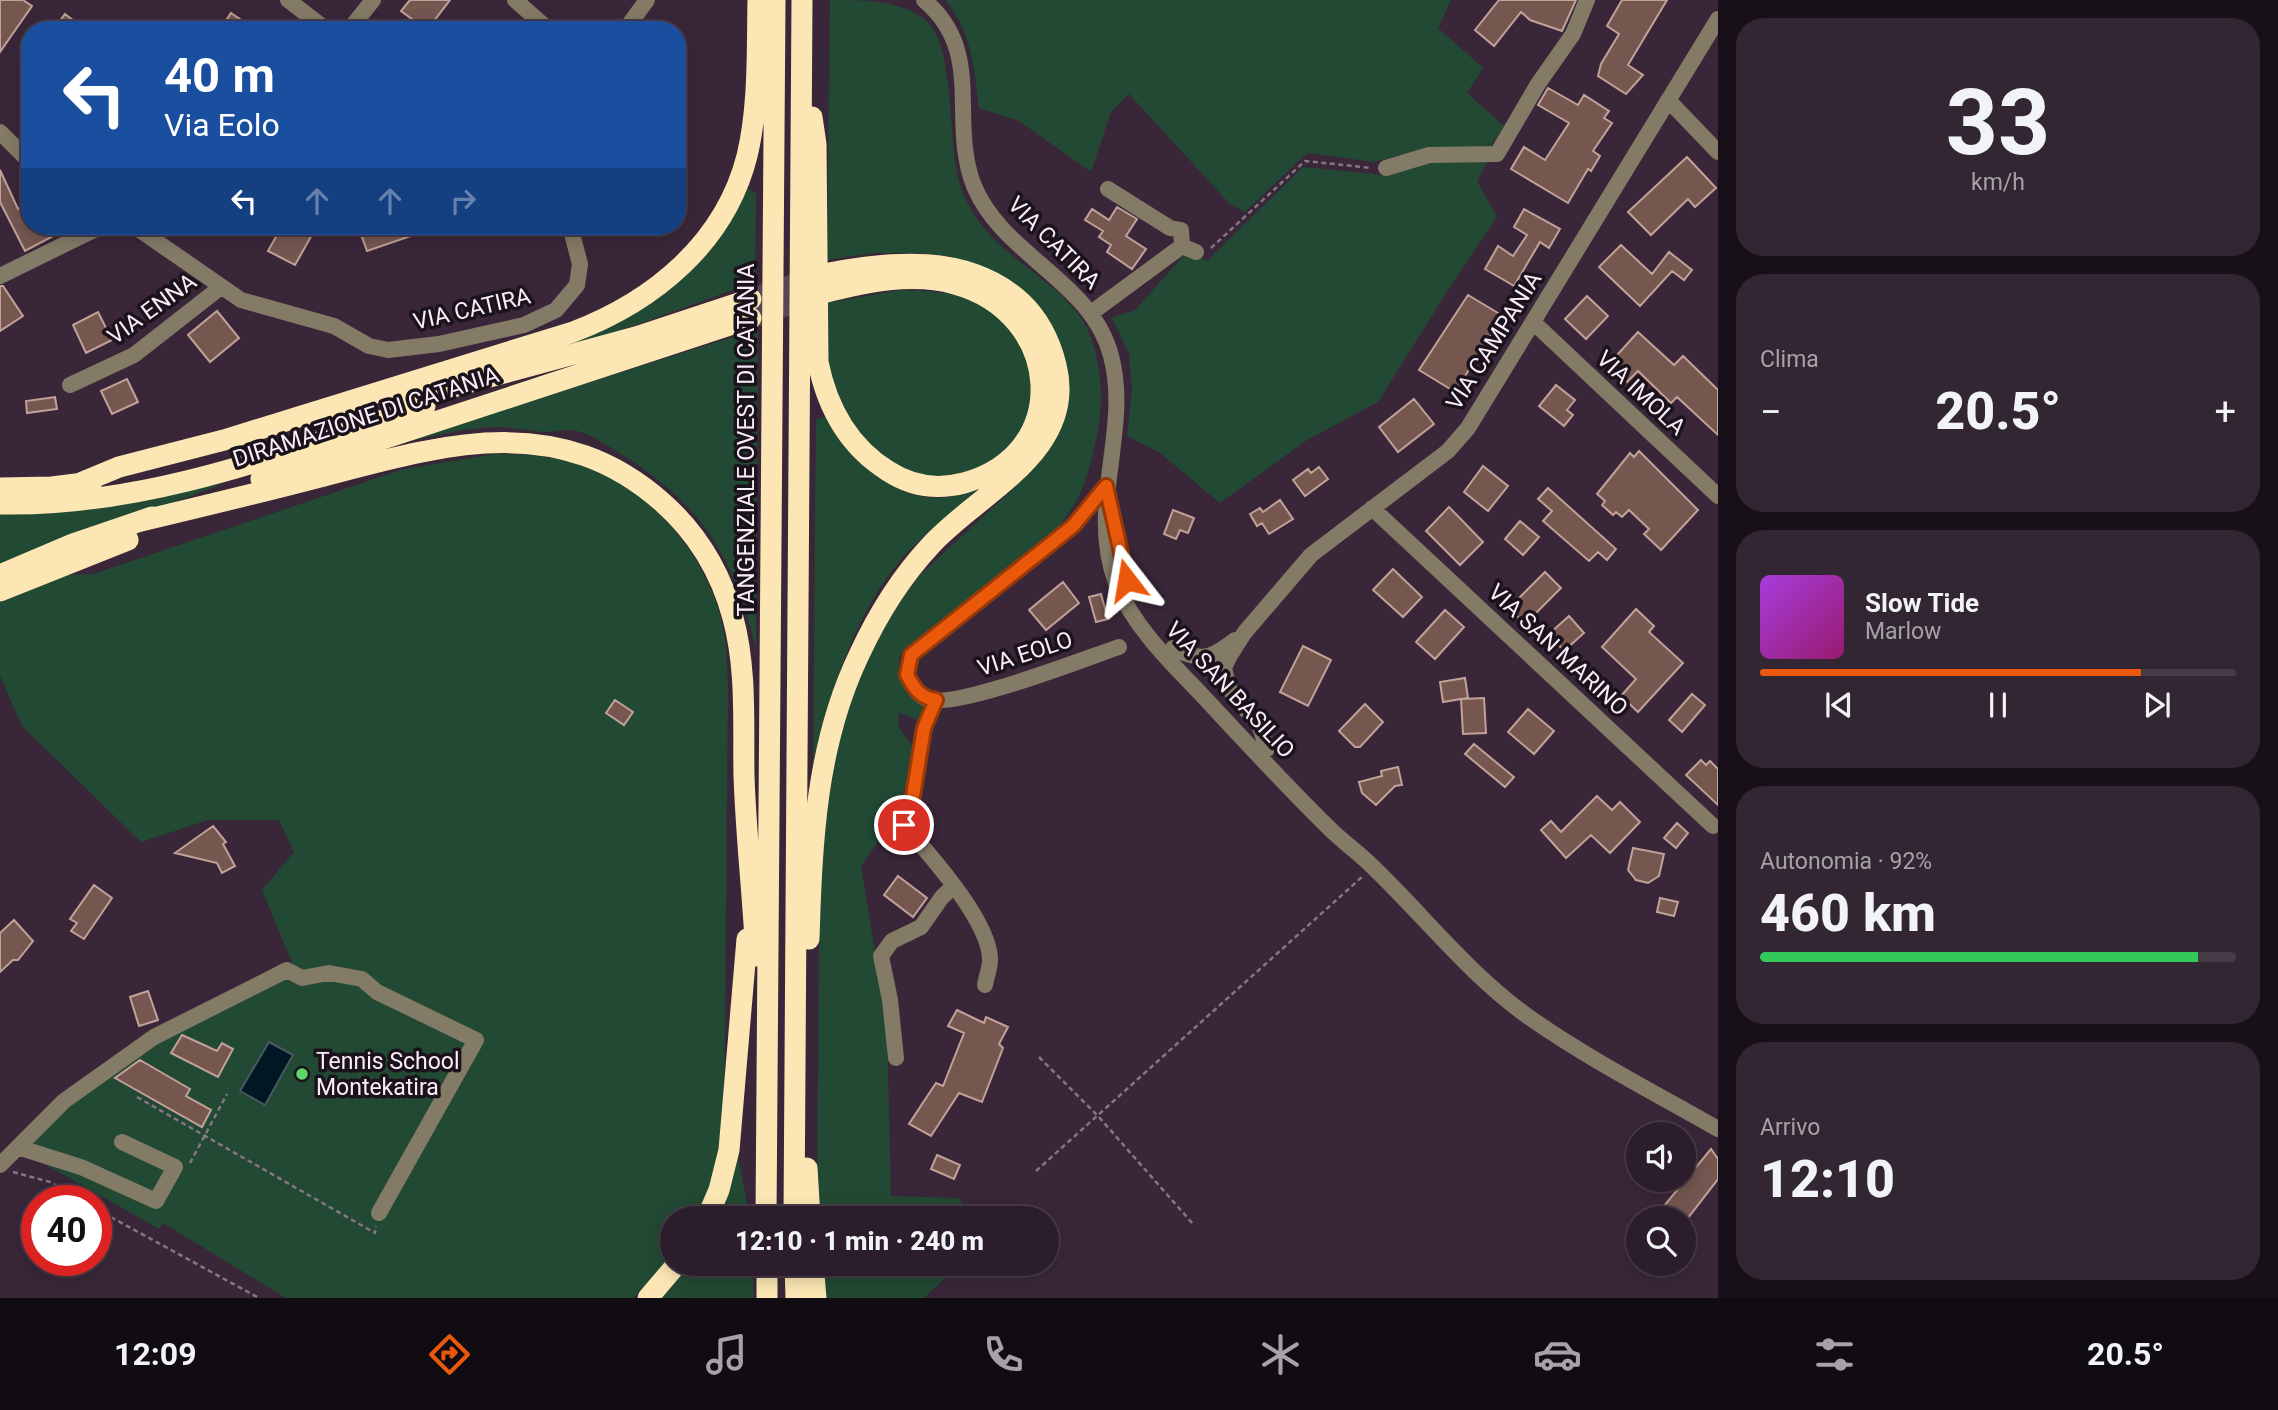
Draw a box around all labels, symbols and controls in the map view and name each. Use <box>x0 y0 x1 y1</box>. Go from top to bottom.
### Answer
text: 40 m <box>164 47 275 104</box>
icon: left <box>49 49 140 140</box>
text: 33 <box>1946 70 2050 176</box>
text: Via Eolo <box>164 106 280 144</box>
text: km/h <box>1971 169 2025 196</box>
icon: left <box>225 182 263 220</box>
icon: ahead <box>298 182 336 220</box>
icon: ahead <box>371 182 409 220</box>
icon: right <box>444 182 482 220</box>
street label: VIA CATIRA <box>1002 191 1106 295</box>
street label: TANGENZIALE OVEST DI CATANIA <box>733 263 760 617</box>
street label: VIA CAMPANIA <box>1441 267 1547 415</box>
street label: VIA ENNA <box>102 268 202 350</box>
street label: VIA CATIRA <box>411 282 533 336</box>
street label: VIA IMOLA <box>1591 345 1691 441</box>
text: Clima <box>1760 346 1819 373</box>
street label: DIRAMAZIONE DI CATANIA <box>230 361 502 473</box>
text: 20.5° <box>1935 381 2061 442</box>
text: − <box>1760 390 1782 434</box>
text: + <box>2214 390 2236 434</box>
position arrow <box>1090 543 1164 617</box>
street label: VIA SAN MARINO <box>1483 579 1633 721</box>
text: Slow Tide <box>1865 588 1979 618</box>
street label: VIA SAN BASILIO <box>1160 616 1300 764</box>
text: Marlow <box>1865 618 1941 645</box>
street label: VIA EOLO <box>974 626 1076 682</box>
icon: previous <box>1820 686 1858 724</box>
icon: pause <box>1979 686 2017 724</box>
icon: next <box>2138 686 2176 724</box>
pin <box>874 795 934 855</box>
icon: arrive <box>885 806 923 844</box>
text: Autonomia · 92% <box>1760 848 1932 875</box>
text: 460 km <box>1760 883 1936 944</box>
place label: Tennis School Montekatira <box>316 1048 460 1101</box>
marker: Tennis School Montekatira <box>294 1066 310 1082</box>
text: Arrivo <box>1760 1114 1820 1141</box>
map controls <box>1626 1122 1696 1276</box>
button: sound <box>1626 1122 1696 1192</box>
text: 12:10 <box>1760 1149 1895 1210</box>
speed limit sign: 40 <box>21 1185 112 1276</box>
button: search <box>1626 1206 1696 1276</box>
text: 12:10 · 1 min · 240 m <box>735 1226 984 1256</box>
icon: directions <box>425 1330 474 1379</box>
icon: music <box>702 1330 751 1379</box>
icon: phone <box>979 1330 1028 1379</box>
icon: climate <box>1256 1330 1305 1379</box>
icon: car <box>1533 1330 1582 1379</box>
icon: filters <box>1810 1330 1859 1379</box>
text: 12:09 <box>114 1335 196 1373</box>
text: 20.5° <box>2087 1335 2164 1373</box>

